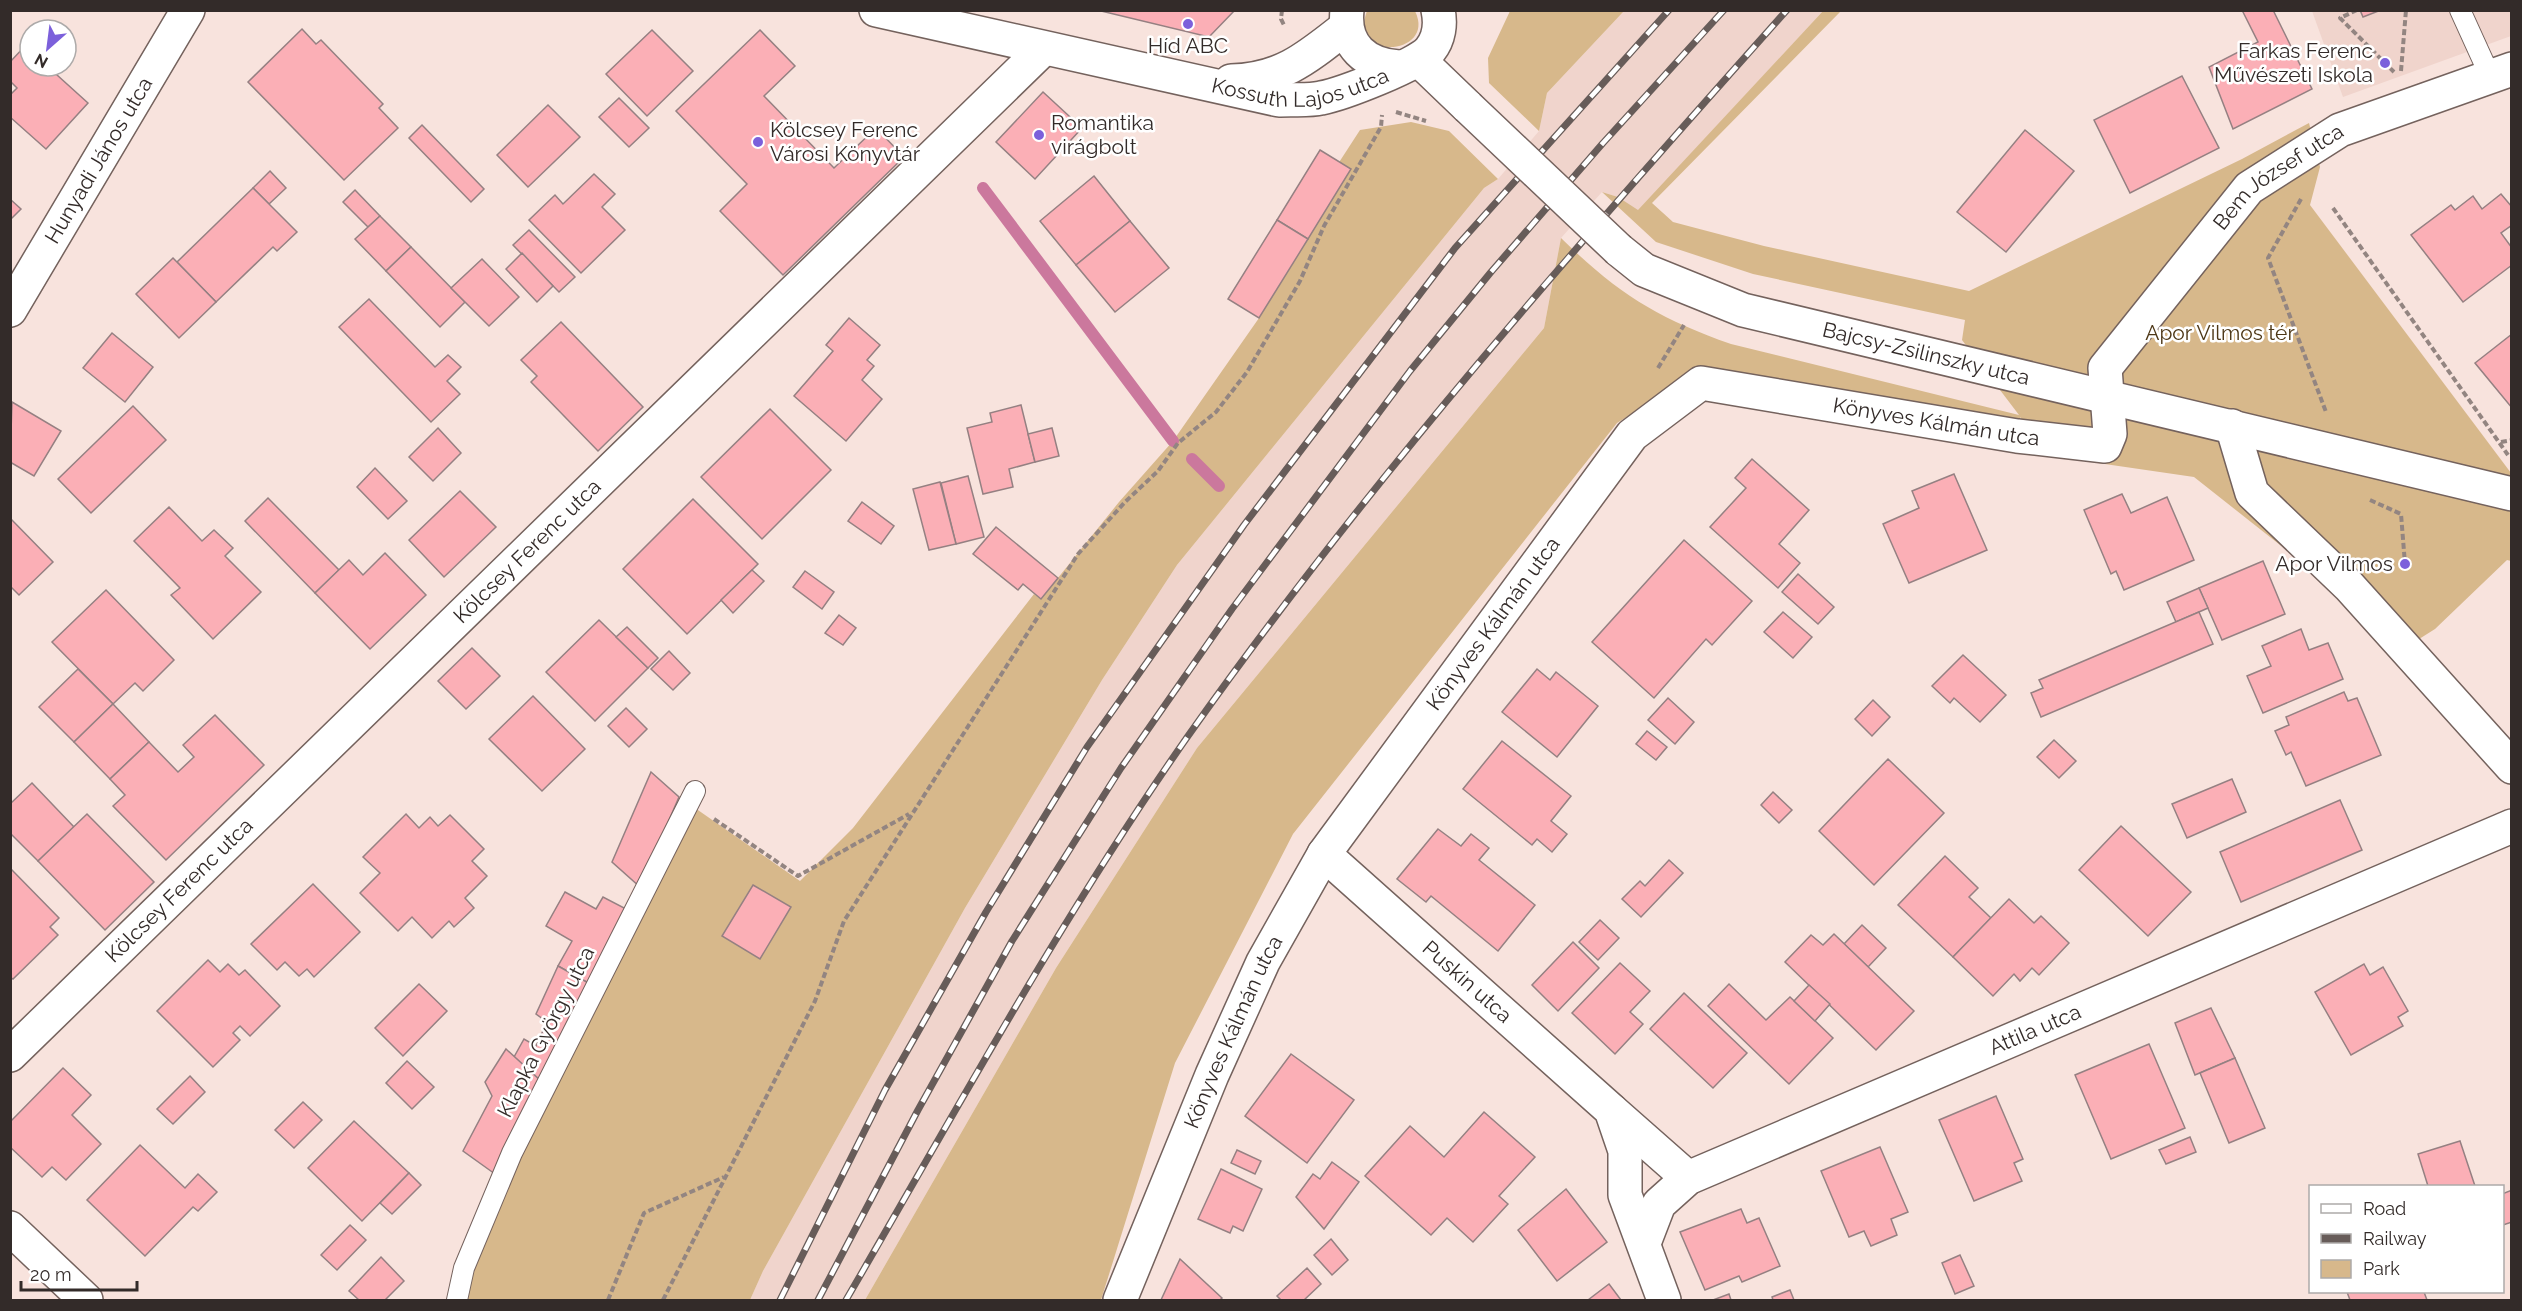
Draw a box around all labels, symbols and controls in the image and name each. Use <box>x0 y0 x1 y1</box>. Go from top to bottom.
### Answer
marker: Híd ABC <box>1181 17 1195 31</box>
north arrow <box>18 18 78 78</box>
place label: Híd ABC <box>1148 33 1228 58</box>
place label: Farkas Ferenc Művészeti Iskola <box>2214 38 2373 87</box>
text: N <box>31 50 51 72</box>
marker: Farkas Ferenc Művészeti Iskola <box>2378 56 2392 70</box>
street label: Kossuth Lajos utca <box>1209 62 1392 112</box>
street label: Hunyadi János utca <box>39 72 157 248</box>
place label: Romantika virágbolt <box>1051 110 1154 159</box>
place label: Kölcsey Ferenc Városi Könyvtár <box>770 117 921 166</box>
street label: Bem József utca <box>2208 118 2348 235</box>
marker: Romantika virágbolt <box>1032 128 1046 142</box>
marker: Kölcsey Ferenc Városi Könyvtár <box>751 135 765 149</box>
street label: Bajcsy-Zsilinszky utca <box>1820 316 2032 390</box>
park label: Apor Vilmos tér <box>2145 320 2295 345</box>
street label: Könyves Kálmán utca <box>1831 392 2041 450</box>
street label: Kölcsey Ferenc utca <box>448 474 606 628</box>
street label: Könyves Kálmán utca <box>1421 532 1565 715</box>
place label: Apor Vilmos <box>2275 551 2393 576</box>
marker: Apor Vilmos <box>2398 557 2412 571</box>
street label: Kölcsey Ferenc utca <box>100 813 258 967</box>
street label: Könyves Kálmán utca <box>1179 931 1287 1132</box>
street label: Puskin utca <box>1418 935 1517 1028</box>
street label: Klapka György utca <box>492 942 599 1121</box>
street label: Attila utca <box>1985 999 2084 1060</box>
legend <box>2309 1185 2504 1293</box>
text: Road <box>2363 1198 2406 1219</box>
text: Railway <box>2363 1228 2427 1249</box>
scale bar <box>21 1254 136 1292</box>
text: Park <box>2363 1258 2400 1279</box>
text: 20 m <box>30 1264 72 1285</box>

